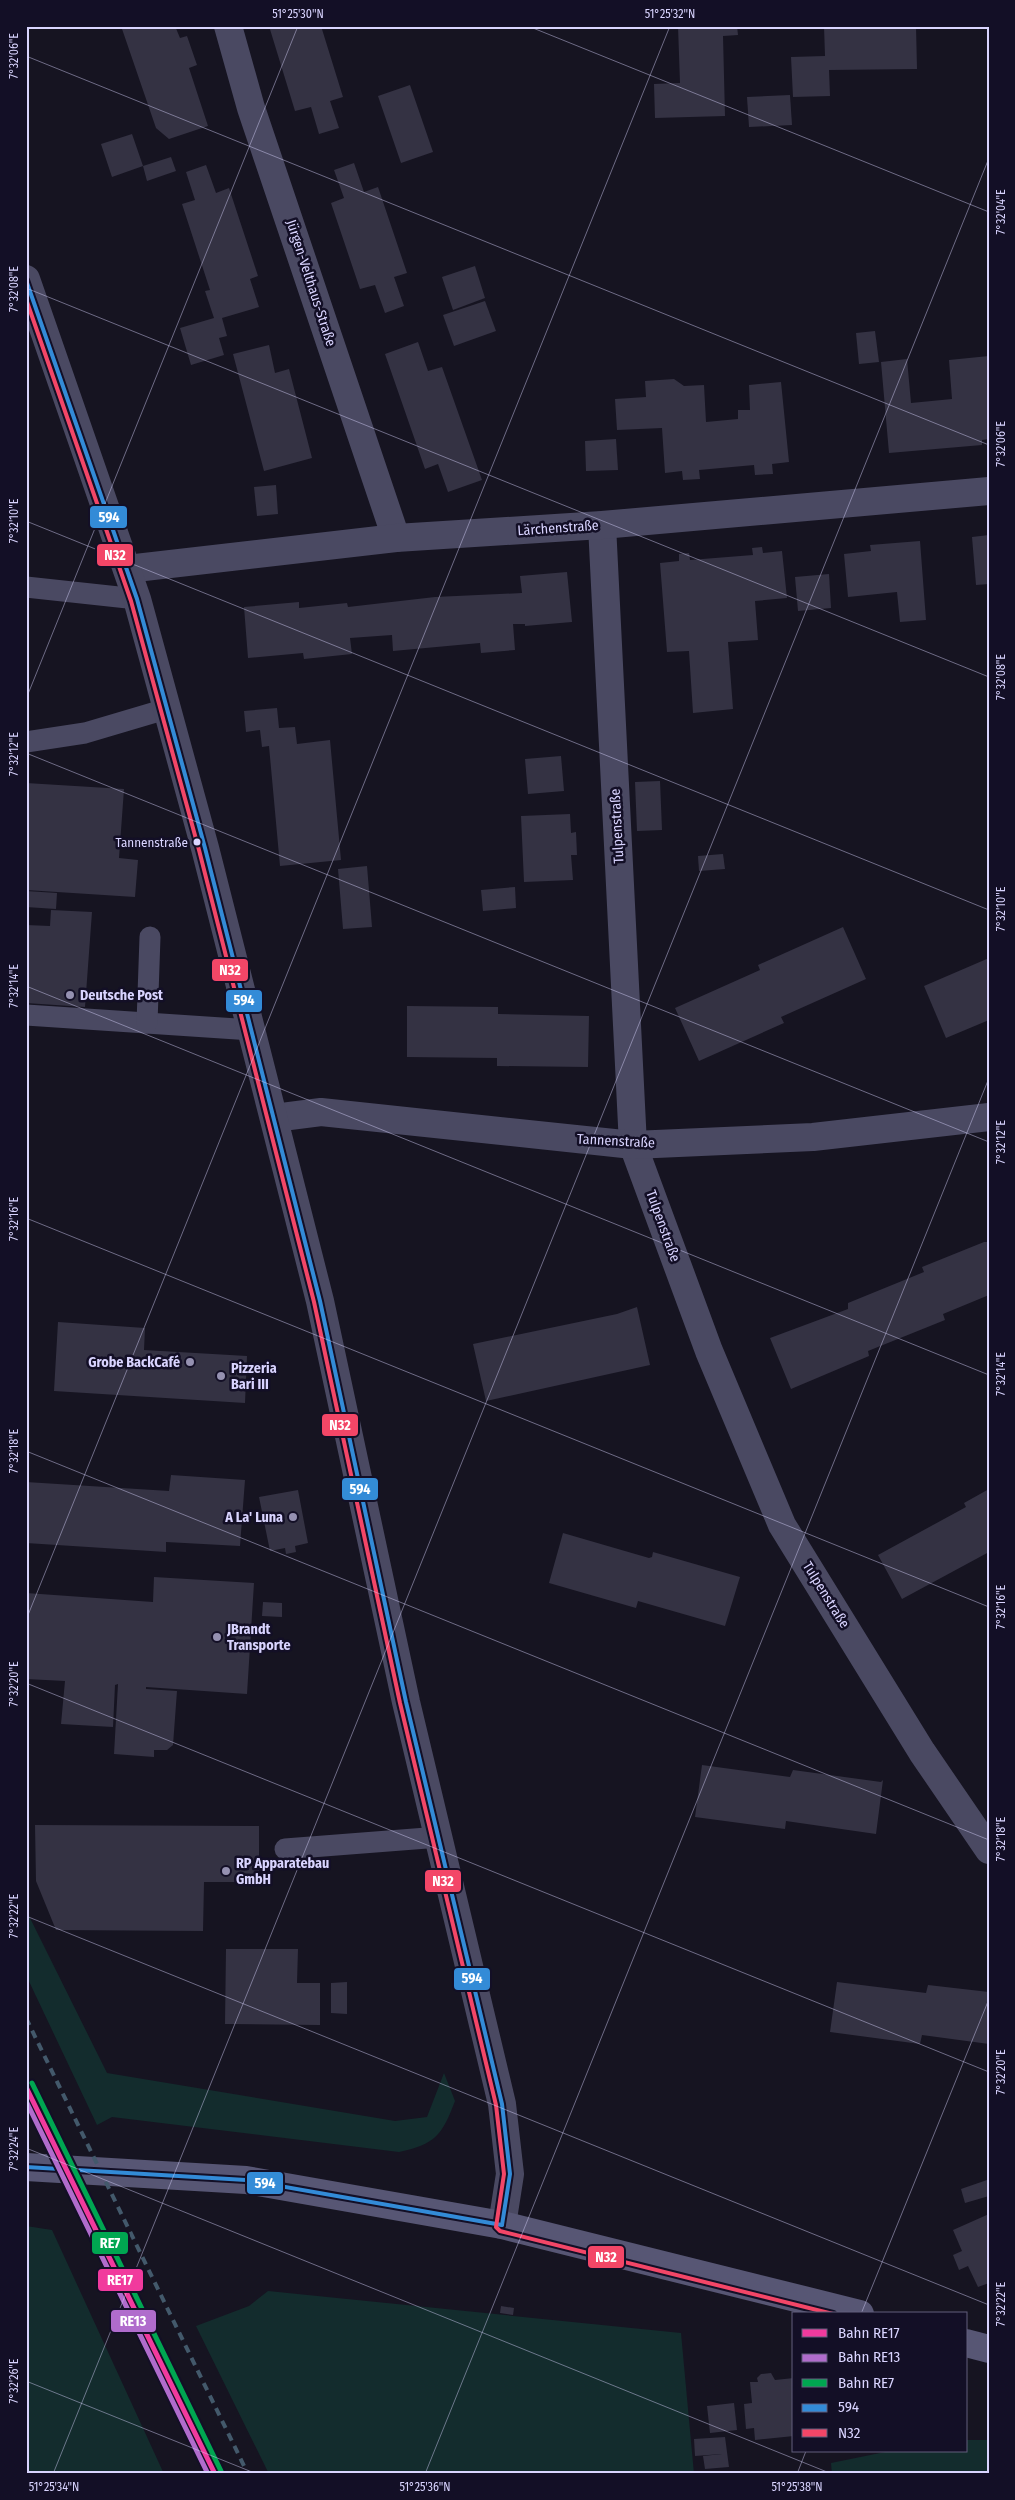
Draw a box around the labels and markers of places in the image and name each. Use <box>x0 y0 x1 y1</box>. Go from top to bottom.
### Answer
place label: Tannenstraße <box>116 835 188 850</box>
marker: Tannenstraße <box>192 837 202 847</box>
place label: Deutsche Post <box>80 987 164 1004</box>
marker: Deutsche Post <box>64 989 76 1001</box>
place label: Grobe BackCafé <box>88 1354 180 1371</box>
marker: Grobe BackCafé <box>184 1356 196 1368</box>
place label: Pizzeria Bari III <box>231 1360 277 1393</box>
marker: Pizzeria Bari III <box>215 1370 227 1382</box>
place label: A La' Luna <box>224 1509 283 1526</box>
marker: A La' Luna <box>287 1511 299 1523</box>
place label: JBrandt Transporte <box>226 1621 291 1654</box>
marker: JBrandt Transporte <box>211 1631 223 1643</box>
place label: RP Apparatebau GmbH <box>236 1855 329 1888</box>
marker: RP Apparatebau GmbH <box>220 1865 232 1877</box>

